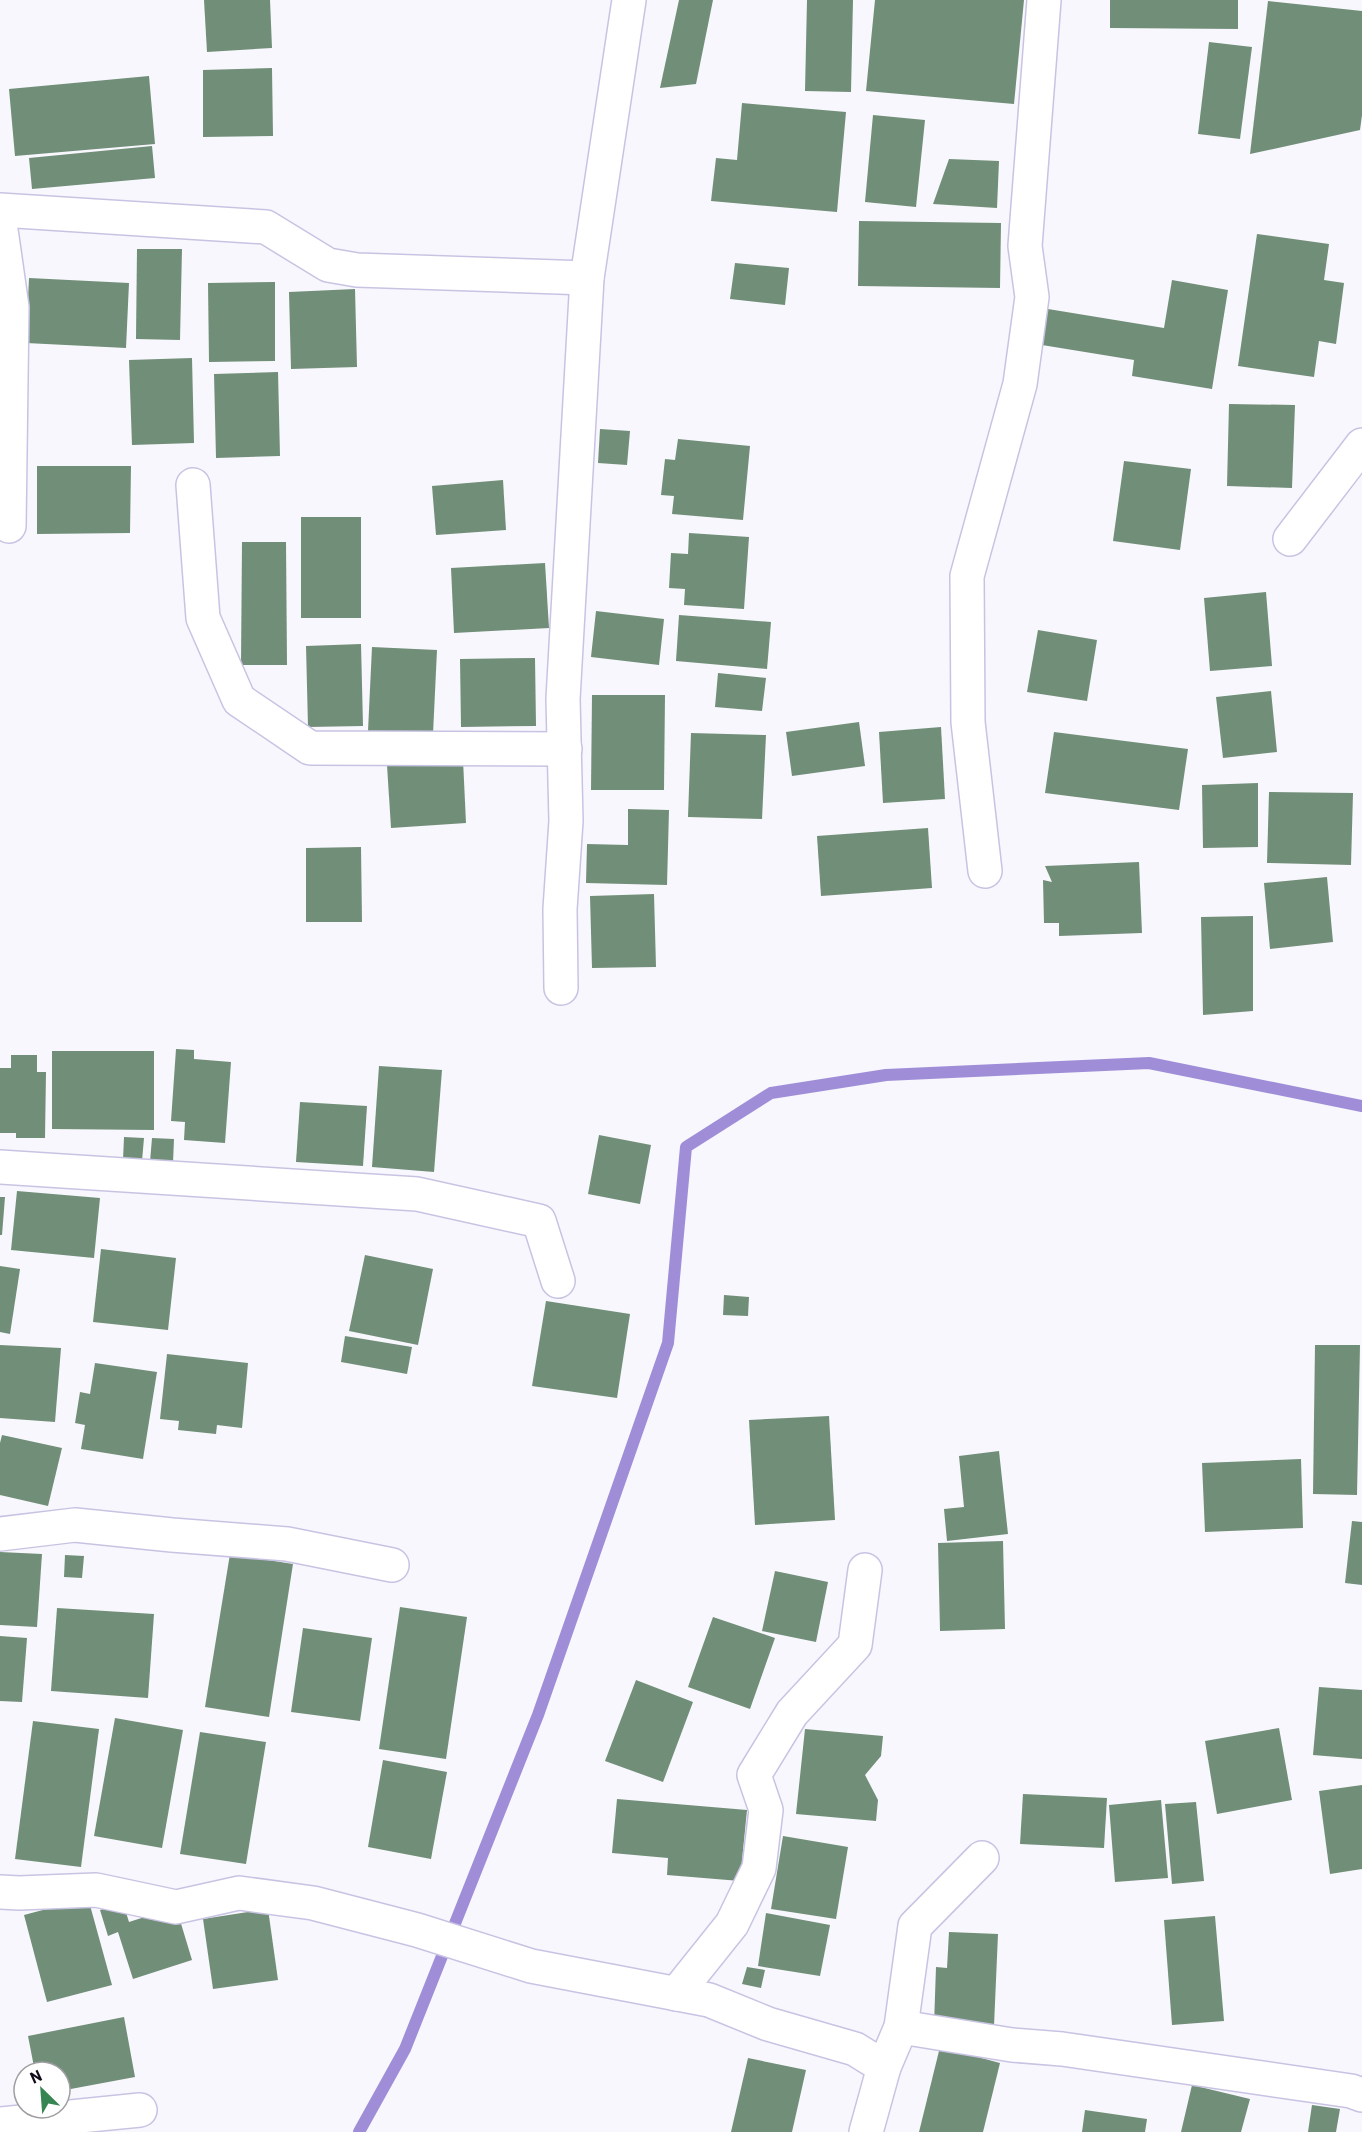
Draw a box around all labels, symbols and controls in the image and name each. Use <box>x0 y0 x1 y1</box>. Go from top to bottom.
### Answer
north arrow <box>12 2060 72 2120</box>
text: N <box>27 2065 44 2087</box>

